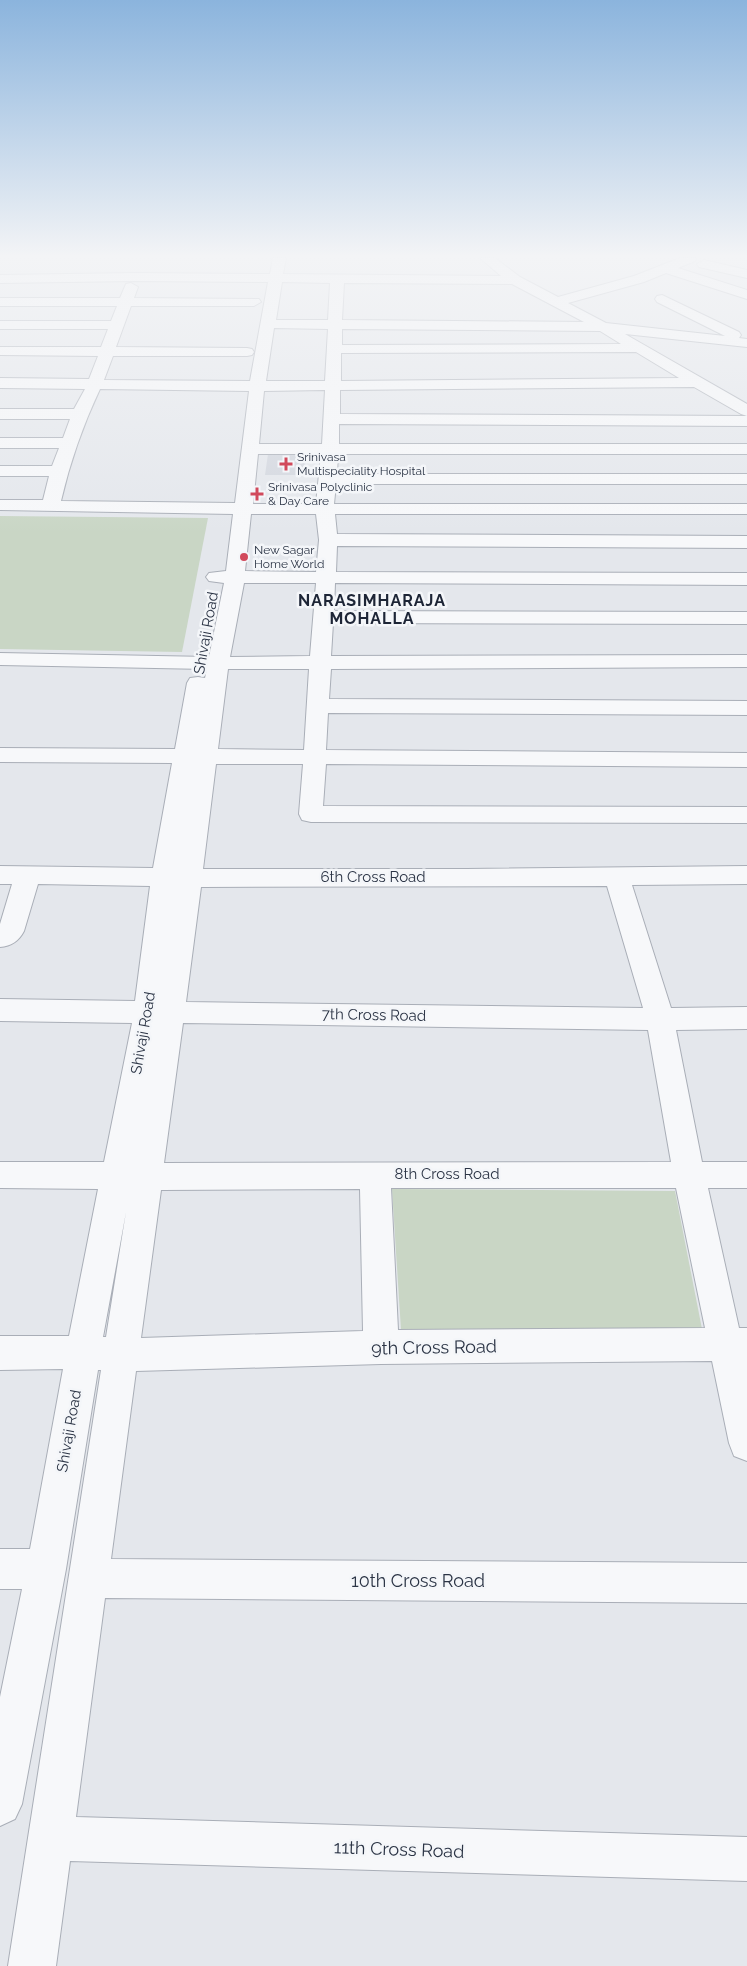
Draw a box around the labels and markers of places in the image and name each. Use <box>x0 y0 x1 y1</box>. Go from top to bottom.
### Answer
place label: Srinivasa Multispeciality Hospital <box>297 450 426 478</box>
marker: Srinivasa Multispeciality Hospital <box>279 457 293 471</box>
place label: Srinivasa Polyclinic & Day Care <box>268 480 373 508</box>
marker: Srinivasa Polyclinic & Day Care <box>250 487 264 501</box>
place label: New Sagar Home World <box>254 543 324 571</box>
marker: New Sagar Home World <box>238 551 250 563</box>

